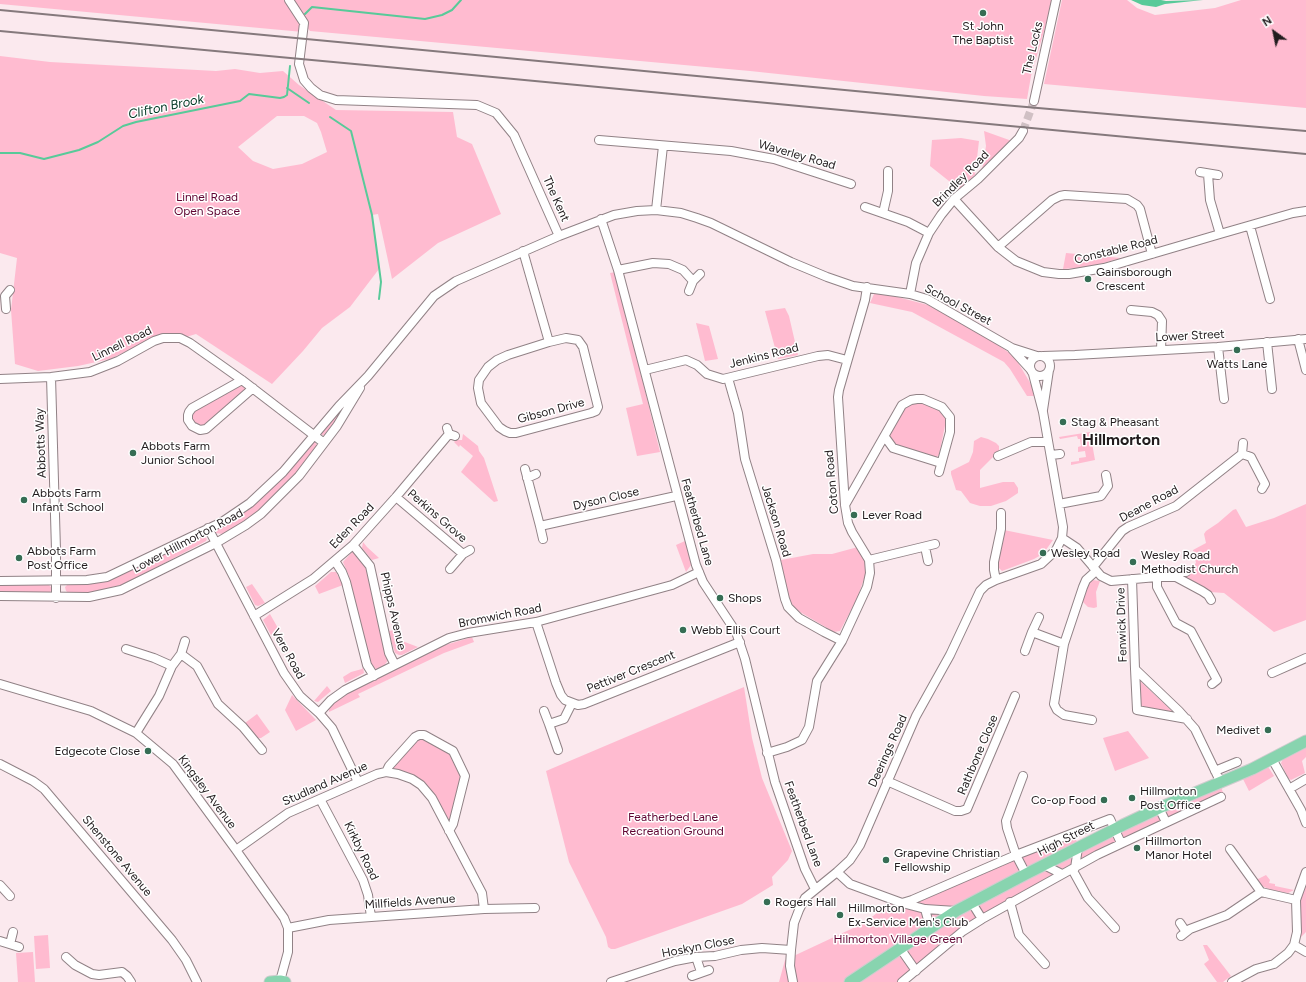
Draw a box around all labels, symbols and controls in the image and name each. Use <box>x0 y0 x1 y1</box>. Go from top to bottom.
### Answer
marker: St John The Baptist <box>978 8 988 18</box>
north arrow <box>1254 12 1294 52</box>
text: N <box>1260 14 1274 29</box>
place label: St John The Baptist <box>953 19 1013 47</box>
street label: The Locks <box>1020 20 1046 76</box>
water label: Clifton Brook <box>127 91 205 123</box>
street label: Waverley Road <box>757 137 837 173</box>
street label: Brindley Road <box>930 148 992 210</box>
street label: The Kent <box>540 174 572 224</box>
park label: Linnel Road Open Space <box>174 190 240 218</box>
street label: Constable Road <box>1073 233 1159 267</box>
place label: Gainsborough Crescent <box>1096 265 1172 293</box>
marker: Gainsborough Crescent <box>1083 274 1093 284</box>
street label: School Street <box>922 281 994 329</box>
street label: Linnell Road <box>90 323 154 365</box>
street label: Lower Street <box>1155 327 1225 345</box>
street label: Jenkins Road <box>728 340 800 372</box>
marker: Watts Lane <box>1232 345 1242 355</box>
place label: Watts Lane <box>1207 357 1267 371</box>
street label: Gibson Drive <box>516 395 586 427</box>
street label: Abbotts Way <box>33 408 49 478</box>
place label: Stag & Pheasant <box>1071 415 1159 429</box>
marker: Stag & Pheasant <box>1058 417 1068 427</box>
district label: Hillmorton <box>1082 430 1160 450</box>
place label: Abbots Farm Junior School <box>141 439 214 467</box>
marker: Abbots Farm Junior School <box>128 448 138 458</box>
street label: Coton Road <box>822 449 842 515</box>
street label: Featherbed Lane <box>678 477 716 567</box>
street label: Deane Road <box>1117 482 1181 526</box>
street label: Jackson Road <box>758 483 794 559</box>
street label: Dyson Close <box>572 484 640 514</box>
place label: Abbots Farm Infant School <box>32 486 104 514</box>
street label: Perkins Grove <box>404 486 470 546</box>
marker: Abbots Farm Infant School <box>19 495 29 505</box>
street label: Eden Road <box>327 500 377 552</box>
street label: Lower Hillmorton Road <box>130 506 246 576</box>
place label: Lever Road <box>862 508 922 522</box>
marker: Lever Road <box>849 510 859 520</box>
place label: Abbots Farm Post Office <box>27 544 96 572</box>
place label: Wesley Road <box>1051 546 1120 560</box>
marker: Wesley Road <box>1038 548 1048 558</box>
place label: Wesley Road Methodist Church <box>1141 548 1238 576</box>
marker: Abbots Farm Post Office <box>14 553 24 563</box>
marker: Wesley Road Methodist Church <box>1128 557 1138 567</box>
street label: Phipps Avenue <box>377 571 409 651</box>
street label: Fenwick Drive <box>1113 587 1131 663</box>
place label: Shops <box>728 591 762 605</box>
marker: Shops <box>715 593 725 603</box>
street label: Bromwich Road <box>457 601 543 631</box>
place label: Webb Ellis Court <box>691 623 780 637</box>
marker: Webb Ellis Court <box>678 625 688 635</box>
street label: Vere Road <box>268 626 308 682</box>
street label: Pettiver Crescent <box>585 648 677 696</box>
street label: Deerings Road <box>866 712 910 790</box>
street label: Rathbone Close <box>955 713 1001 797</box>
place label: Medivet <box>1216 723 1260 737</box>
marker: Medivet <box>1263 725 1273 735</box>
place label: Edgecote Close <box>54 744 140 758</box>
marker: Edgecote Close <box>143 746 153 756</box>
street label: Kingsley Avenue <box>175 752 239 832</box>
street label: Studland Avenue <box>280 759 370 809</box>
street label: Featherbed Lane <box>781 779 825 869</box>
place label: Hillmorton Post Office <box>1140 784 1201 812</box>
place label: Co-op Food <box>1031 793 1096 807</box>
marker: Hillmorton Post Office <box>1127 793 1137 803</box>
marker: Co-op Food <box>1099 795 1109 805</box>
park label: Featherbed Lane Recreation Ground <box>622 810 724 838</box>
street label: Shenstone Avenue <box>79 813 155 899</box>
street label: High Street <box>1035 818 1097 860</box>
street label: Kirkby Road <box>341 819 381 883</box>
place label: Hillmorton Manor Hotel <box>1145 834 1212 862</box>
marker: Hillmorton Manor Hotel <box>1132 843 1142 853</box>
place label: Grapevine Christian Fellowship <box>894 846 1000 874</box>
marker: Grapevine Christian Fellowship <box>881 855 891 865</box>
street label: Millfields Avenue <box>364 892 456 912</box>
place label: Rogers Hall <box>775 895 836 909</box>
marker: Rogers Hall <box>762 897 772 907</box>
place label: Hillmorton Ex-Service Men's Club <box>848 901 968 929</box>
marker: Hillmorton Ex-Service Men's Club <box>835 910 845 920</box>
park label: Hilmorton Village Green <box>834 932 962 946</box>
street label: Hoskyn Close <box>660 933 736 961</box>

